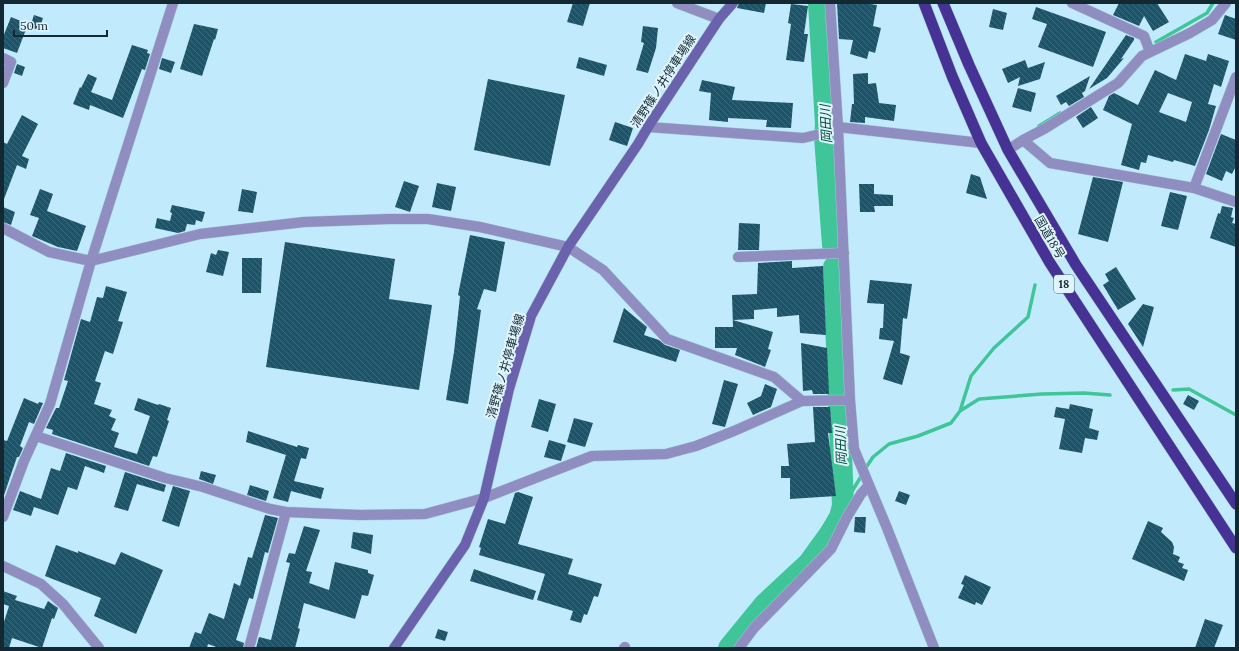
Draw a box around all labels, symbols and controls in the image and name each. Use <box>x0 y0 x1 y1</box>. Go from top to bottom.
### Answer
scale bar <box>14 12 107 38</box>
text: 50 m <box>20 18 48 33</box>
street label: 清野篠ノ井停車場線 <box>627 32 699 130</box>
water label: 岡田川 <box>816 102 836 144</box>
street label: 国道18号 <box>1032 213 1068 261</box>
road number: 18 <box>1054 275 1074 293</box>
street label: 清野篠ノ井停車場線 <box>483 312 527 420</box>
water label: 岡田川 <box>832 424 850 466</box>

